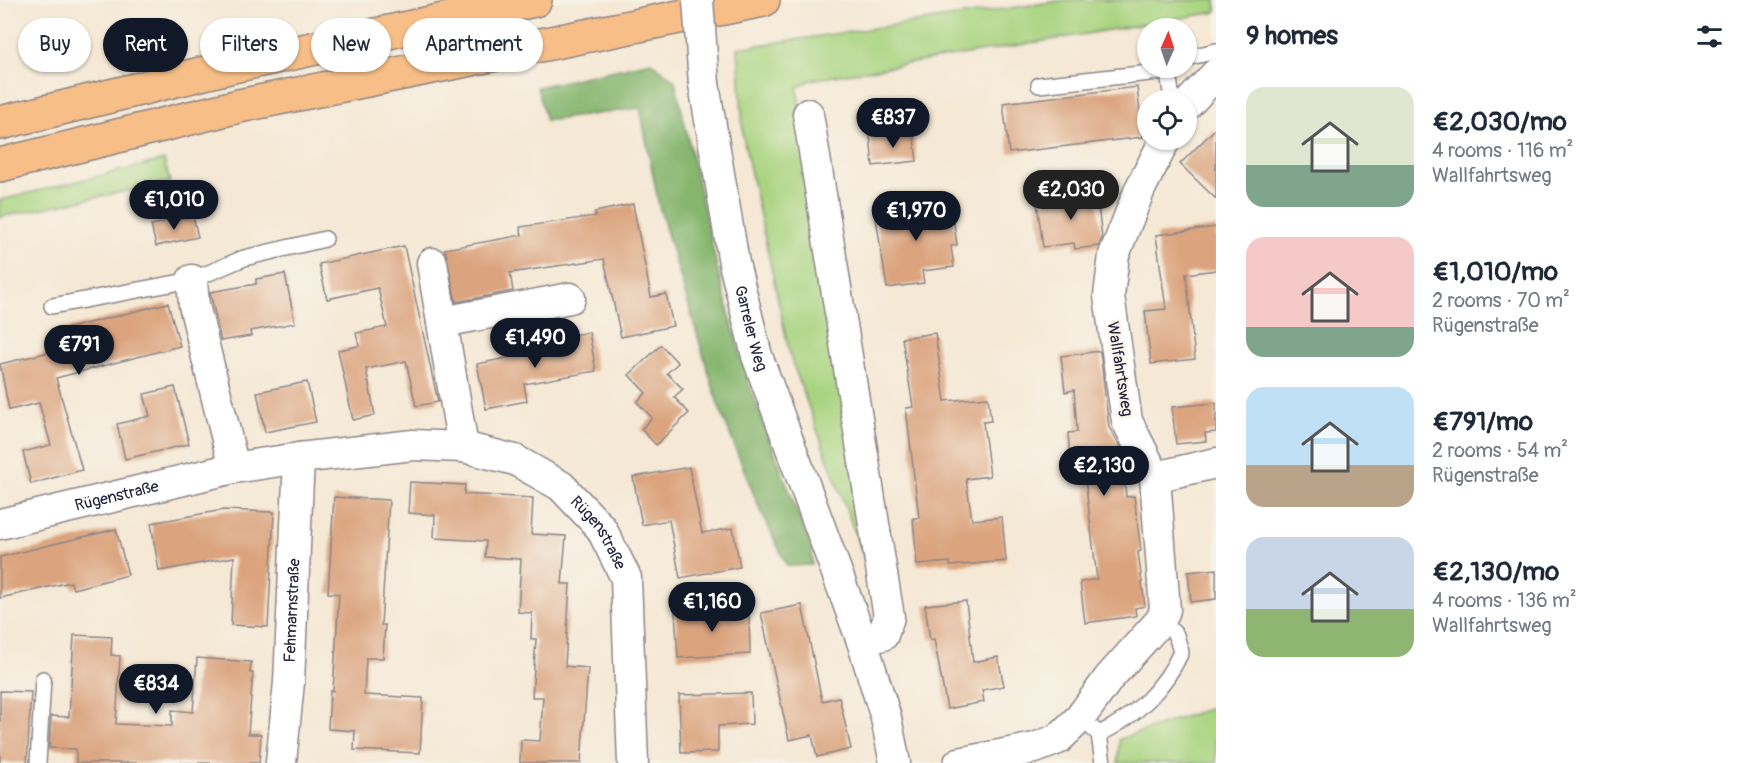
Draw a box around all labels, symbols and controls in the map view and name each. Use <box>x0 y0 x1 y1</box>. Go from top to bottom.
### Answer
chip: Buy <box>18 18 91 72</box>
chip: Rent <box>103 18 188 72</box>
chip: Filters <box>200 18 299 72</box>
chip: New <box>311 18 391 72</box>
chip: Apartment <box>403 18 543 72</box>
north arrow <box>1137 18 1197 78</box>
map controls <box>1137 18 1197 150</box>
text: 9 homes <box>1246 20 1338 52</box>
icon: filters <box>1693 20 1726 53</box>
button: locate <box>1137 90 1197 150</box>
pin: €837 <box>857 98 929 149</box>
text: €837 <box>870 105 916 130</box>
text: €2,030/mo <box>1432 106 1567 138</box>
icon: home <box>1294 111 1366 183</box>
text: 4 rooms · 116 m² <box>1432 138 1573 163</box>
text: Wallfahrtsweg <box>1432 163 1551 188</box>
pin: €2,030 <box>1022 170 1120 221</box>
text: €2,030 <box>1037 177 1105 202</box>
pin: €1,010 <box>125 180 223 231</box>
text: €1,010 <box>143 187 205 212</box>
pin: €1,970 <box>867 191 965 242</box>
text: €1,970 <box>886 198 946 223</box>
text: €1,010/mo <box>1432 256 1558 288</box>
icon: home <box>1294 261 1366 333</box>
street label: Garreler Weg <box>730 284 772 374</box>
text: 2 rooms · 70 m² <box>1432 288 1570 313</box>
text: Rügenstraße <box>1432 313 1539 338</box>
pin: €1,490 <box>486 318 584 369</box>
street label: Wallfahrtsweg <box>1103 320 1137 418</box>
pin: €791 <box>43 325 115 376</box>
text: €1,490 <box>504 325 566 350</box>
text: €791 <box>58 332 100 357</box>
text: €791/mo <box>1432 406 1533 438</box>
icon: home <box>1294 411 1366 483</box>
text: 2 rooms · 54 m² <box>1432 438 1568 463</box>
pin: €2,130 <box>1055 446 1153 497</box>
text: €2,130 <box>1073 453 1135 478</box>
text: Rügenstraße <box>1432 463 1539 488</box>
street label: Rügenstraße <box>73 476 161 516</box>
street label: Rügenstraße <box>566 492 630 573</box>
text: €2,130/mo <box>1432 556 1559 588</box>
street label: Fehmarnstraße <box>280 558 305 663</box>
icon: home <box>1294 561 1366 633</box>
pin: €1,160 <box>663 582 761 633</box>
text: 4 rooms · 136 m² <box>1432 588 1577 613</box>
text: €1,160 <box>682 589 742 614</box>
text: Wallfahrtsweg <box>1432 613 1551 638</box>
pin: €834 <box>120 664 192 715</box>
text: €834 <box>133 671 179 696</box>

